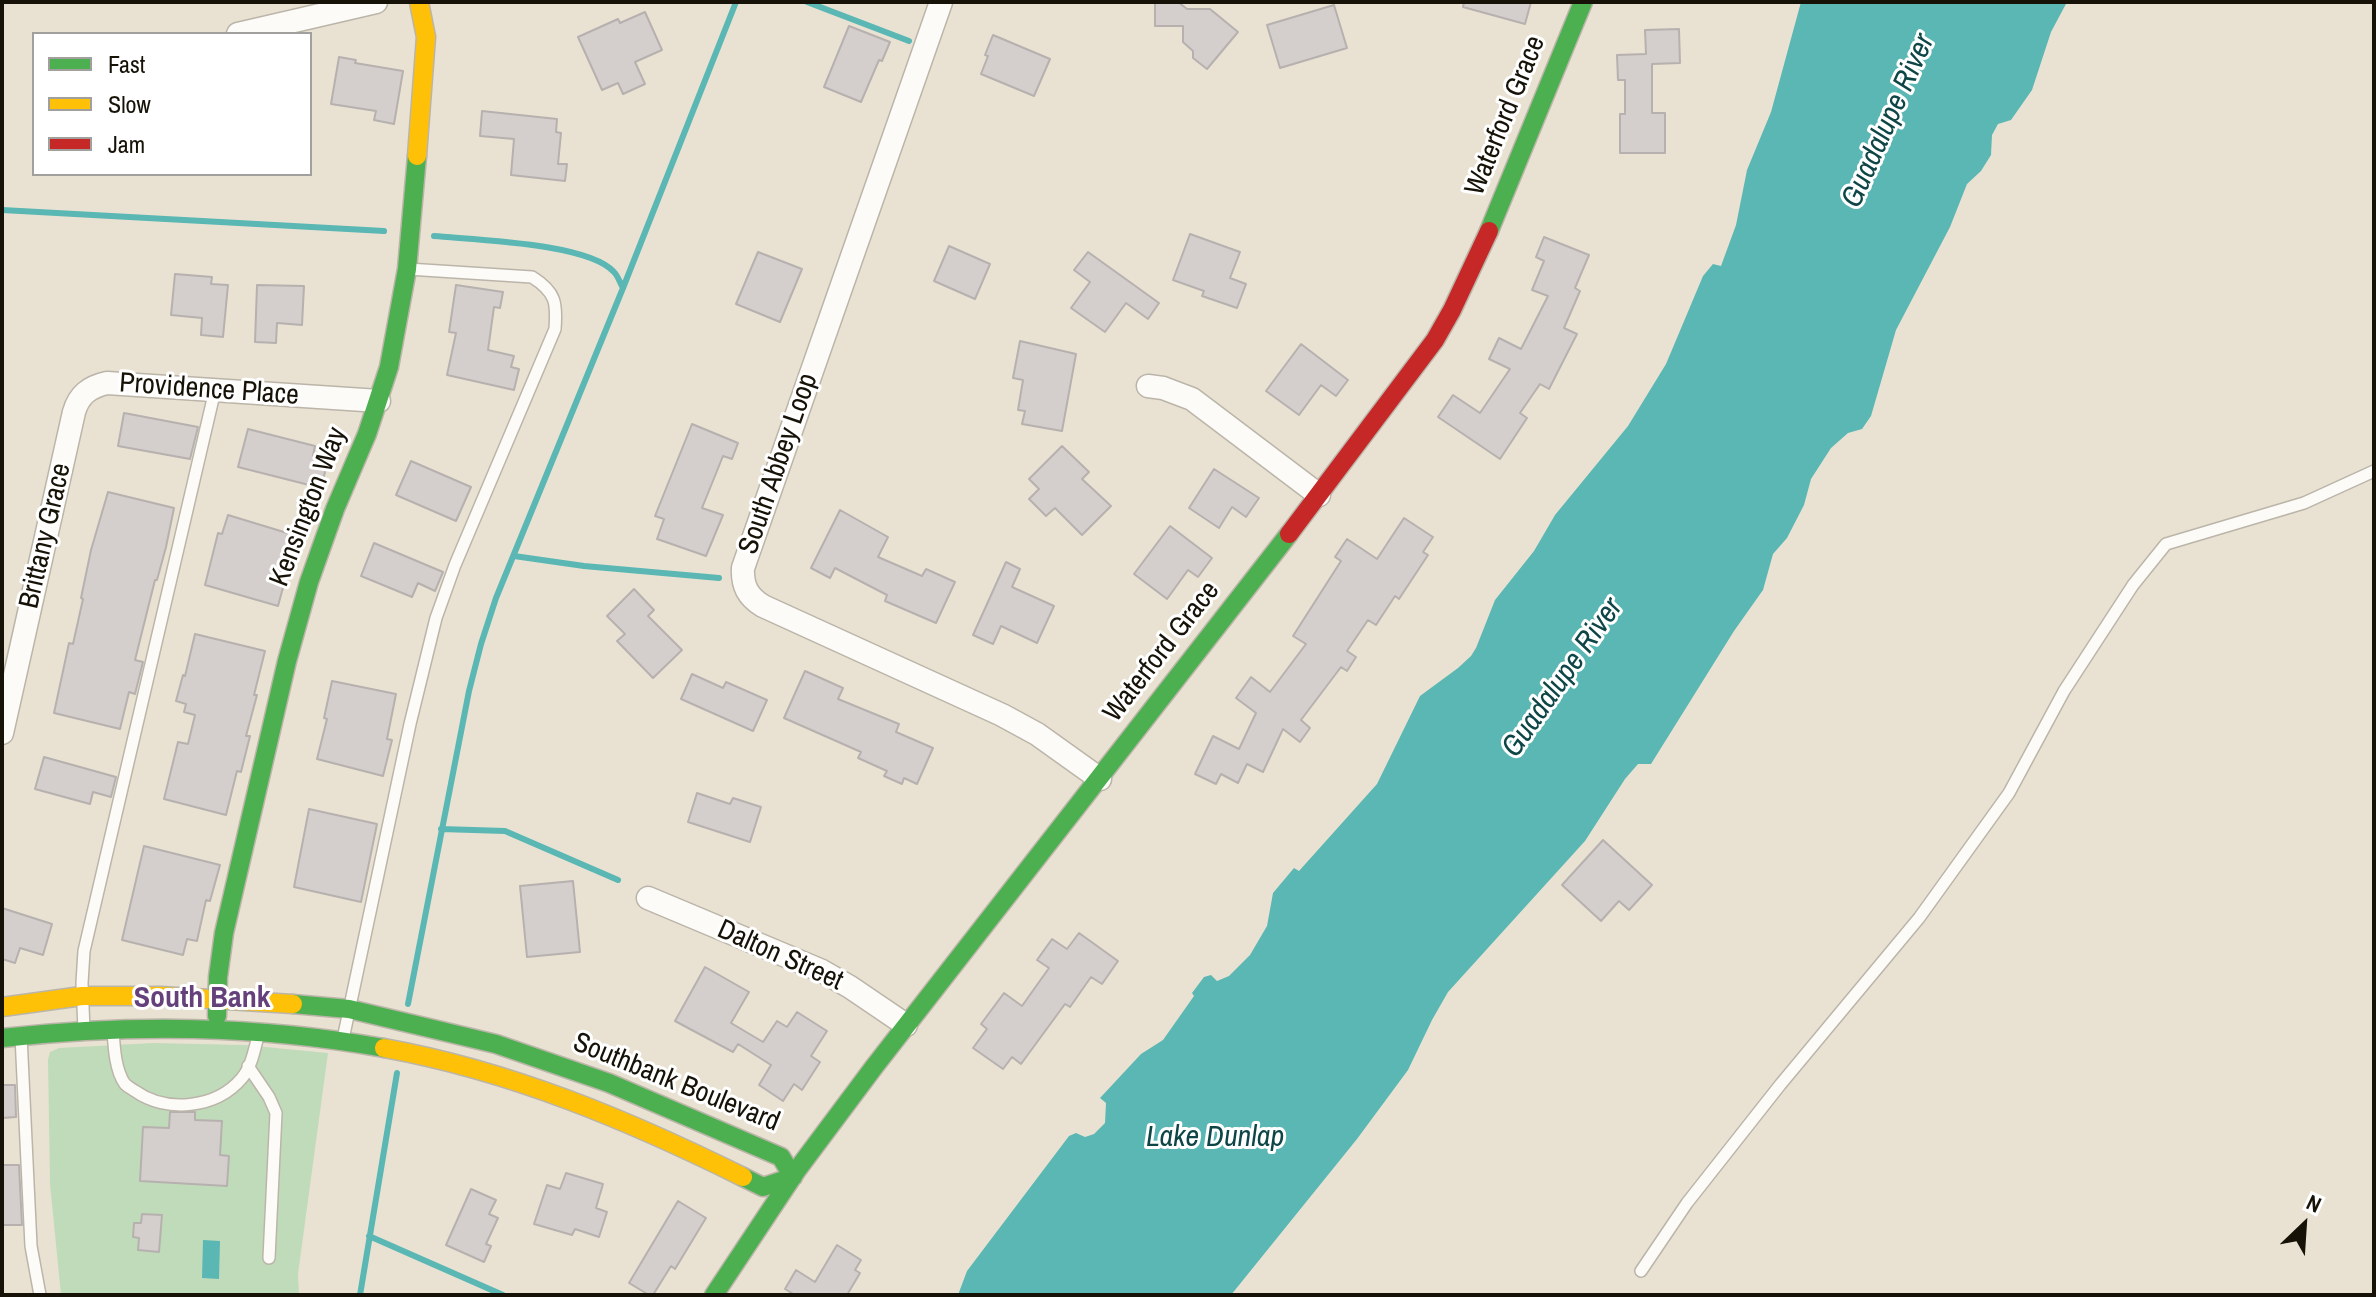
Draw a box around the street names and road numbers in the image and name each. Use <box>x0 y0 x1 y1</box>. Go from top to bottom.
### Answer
street label: Waterford Grace <box>1459 31 1553 201</box>
street label: Providence Place <box>118 367 300 413</box>
street label: South Abbey Loop <box>732 369 826 559</box>
street label: Kensington Way <box>263 423 355 591</box>
street label: Brittany Grace <box>13 460 79 612</box>
street label: Waterford Grace <box>1097 575 1227 729</box>
street label: Dalton Street <box>712 913 848 999</box>
street label: Southbank Boulevard <box>568 1026 784 1140</box>

